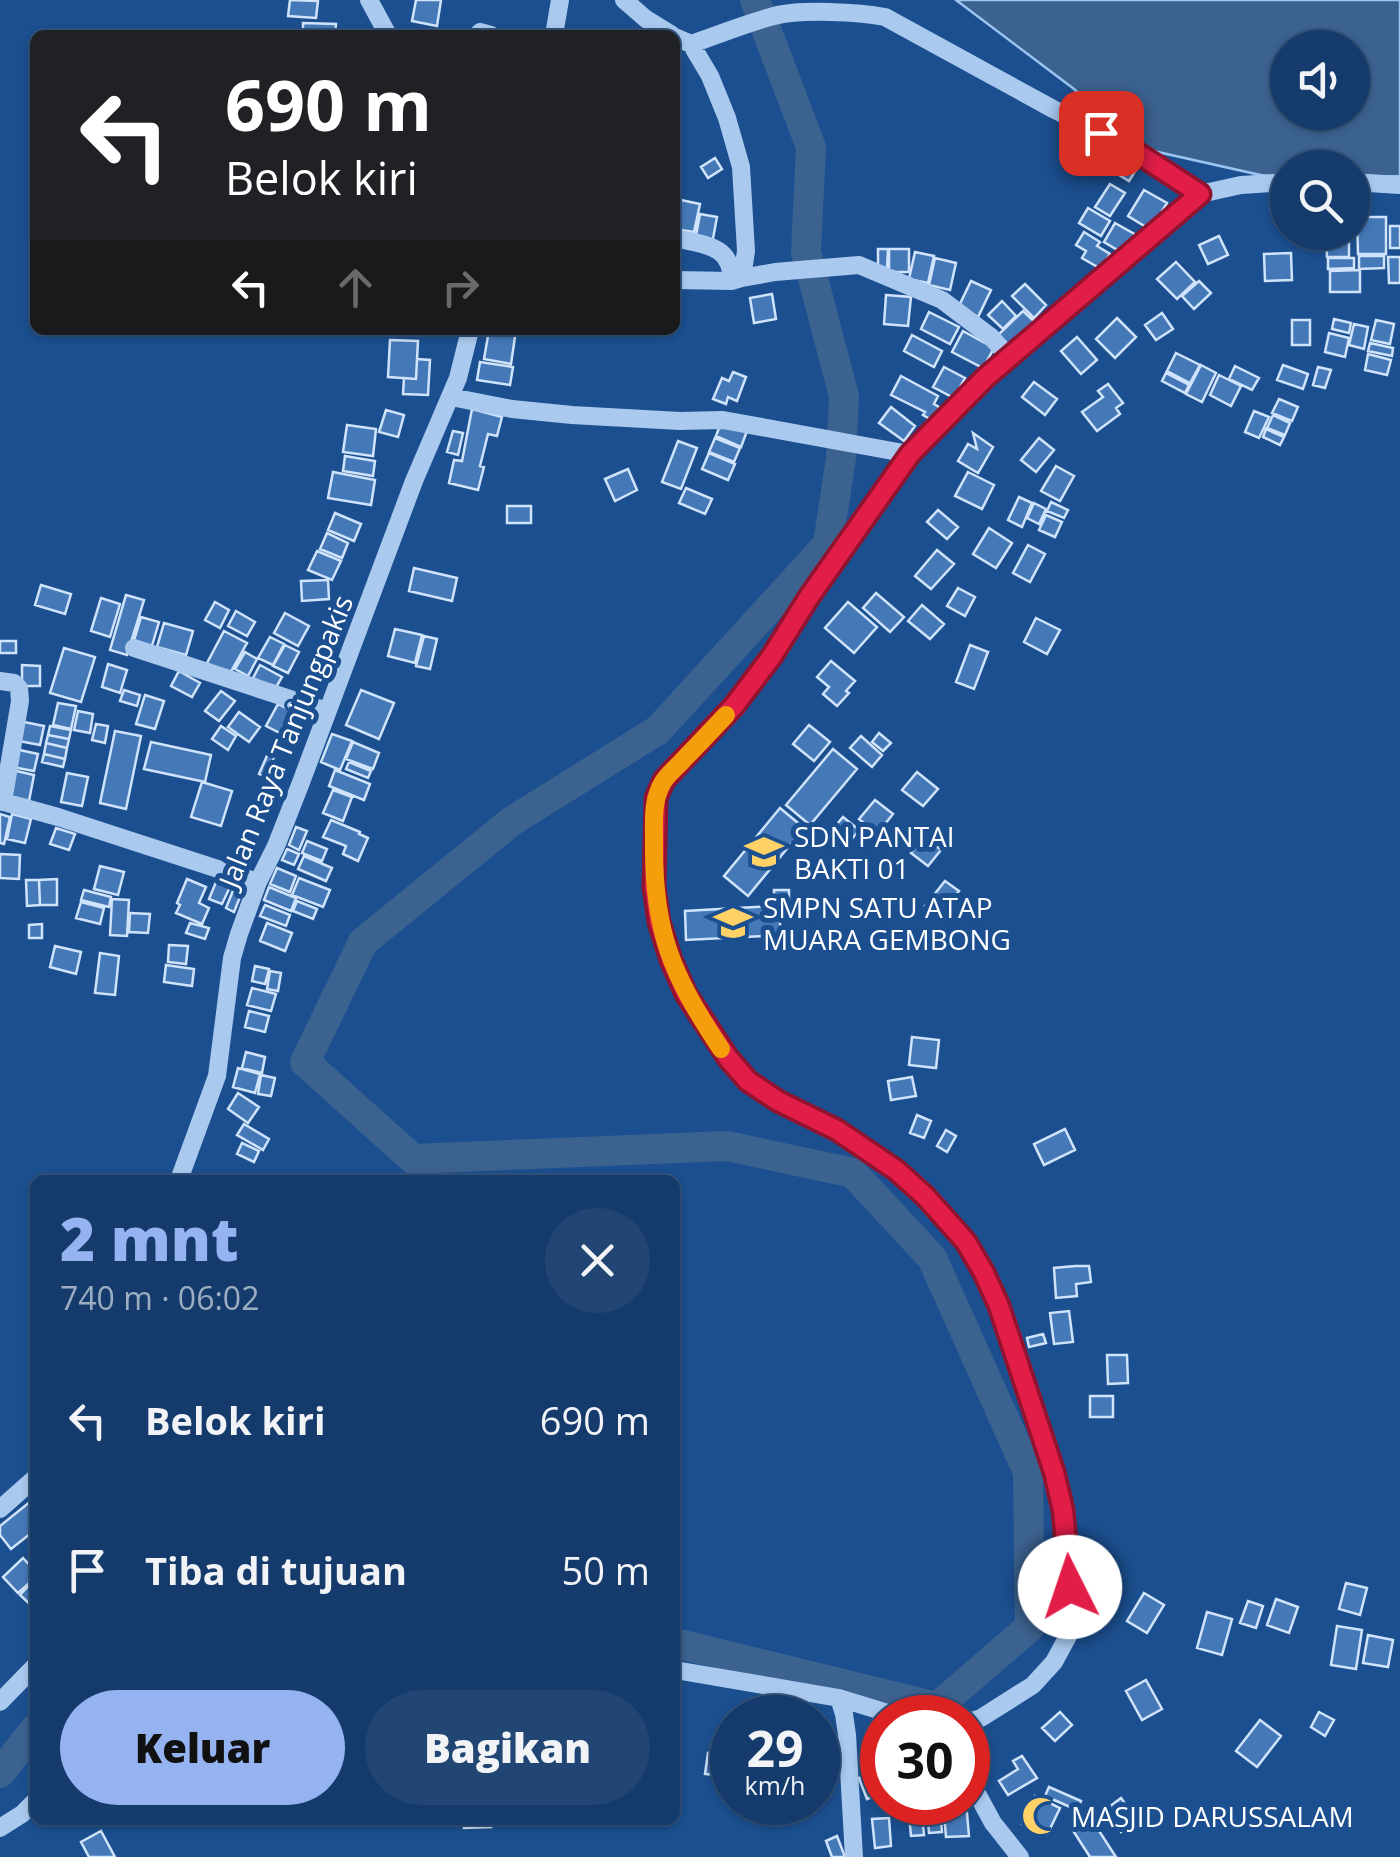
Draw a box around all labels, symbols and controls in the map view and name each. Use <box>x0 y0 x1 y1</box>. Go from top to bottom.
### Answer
map controls <box>1270 30 1370 250</box>
button: sound <box>1270 30 1370 130</box>
text: 690 m <box>225 56 432 152</box>
icon: left <box>60 70 190 200</box>
pin <box>1059 91 1144 176</box>
icon: arrive <box>1074 106 1129 161</box>
text: Belok kiri <box>225 147 418 208</box>
button: search <box>1270 150 1370 250</box>
icon: left <box>223 260 278 315</box>
icon: ahead <box>328 260 383 315</box>
icon: right <box>433 260 488 315</box>
street label: Jalan Raya Tanjungpakis <box>208 589 361 896</box>
place label: SDN PANTAI BAKTI 01 <box>794 817 955 887</box>
school or university icon: SDN PANTAI BAKTI 01 <box>743 831 785 873</box>
place label: SMPN SATU ATAP MUARA GEMBONG <box>763 888 1011 958</box>
school or university icon: SMPN SATU ATAP MUARA GEMBONG <box>712 902 754 944</box>
text: 2 mnt <box>60 1197 239 1279</box>
button: close <box>545 1208 650 1313</box>
text: 740 m · 06:02 <box>60 1276 259 1319</box>
icon: left <box>60 1393 115 1448</box>
text: Belok kiri <box>145 1394 326 1446</box>
text: 690 m <box>540 1394 650 1446</box>
position arrow <box>1018 1535 1122 1639</box>
icon: arrive <box>60 1543 115 1598</box>
text: Tiba di tujuan <box>145 1544 407 1596</box>
text: 50 m <box>561 1544 650 1596</box>
button: Keluar <box>60 1690 345 1805</box>
button: Bagikan <box>365 1690 650 1805</box>
speed limit sign: 30 <box>860 1695 990 1825</box>
text: 29 <box>746 1714 804 1782</box>
text: km/h <box>745 1768 805 1802</box>
mosque icon: MASJID DARUSSALAM <box>1020 1795 1062 1837</box>
place label: MASJID DARUSSALAM <box>1071 1797 1354 1835</box>

